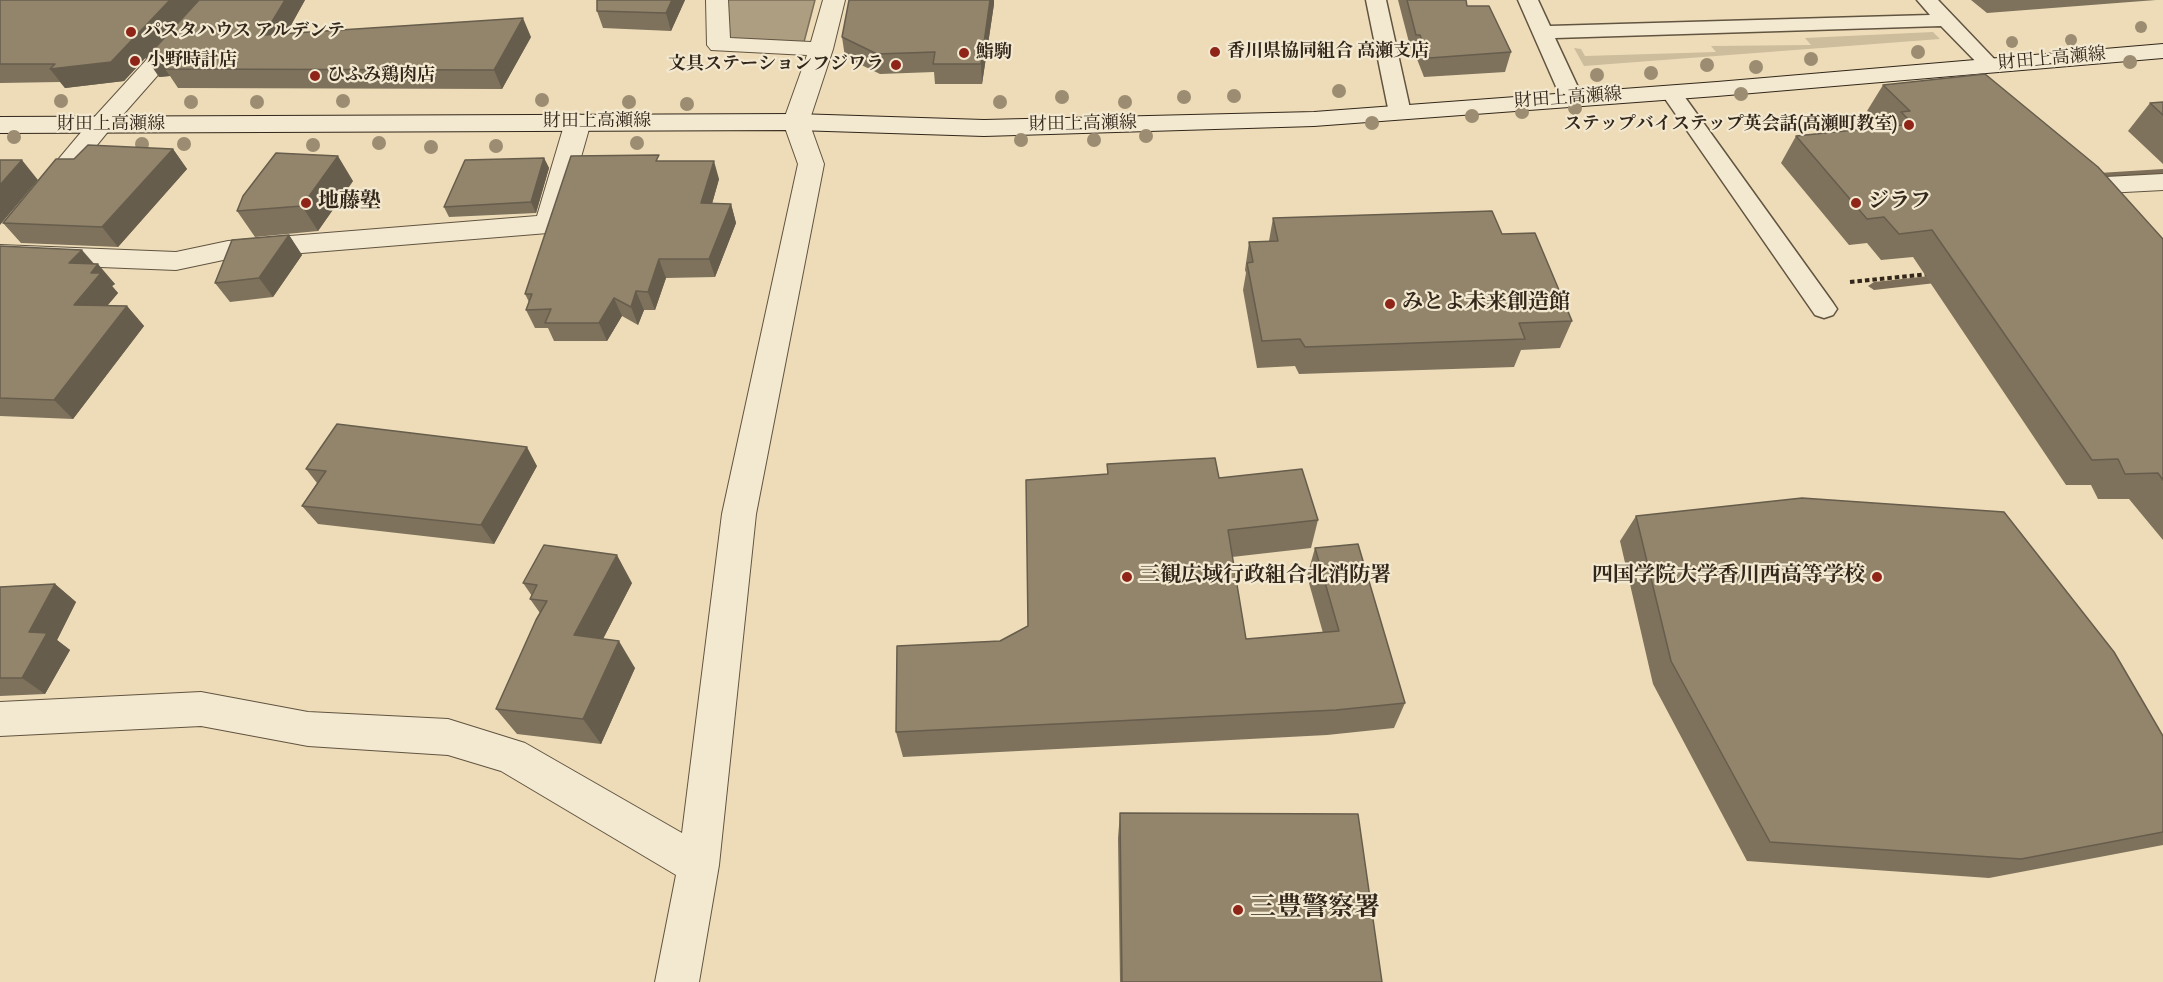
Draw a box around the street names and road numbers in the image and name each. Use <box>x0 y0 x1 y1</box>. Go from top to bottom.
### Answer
street label: 財田上高瀬線 <box>1997 45 2107 75</box>
street label: 財田上高瀬線 <box>1513 84 1623 114</box>
street label: 財田上高瀬線 <box>543 111 651 133</box>
street label: 財田上高瀬線 <box>1029 113 1137 137</box>
street label: 財田上高瀬線 <box>57 114 165 136</box>

